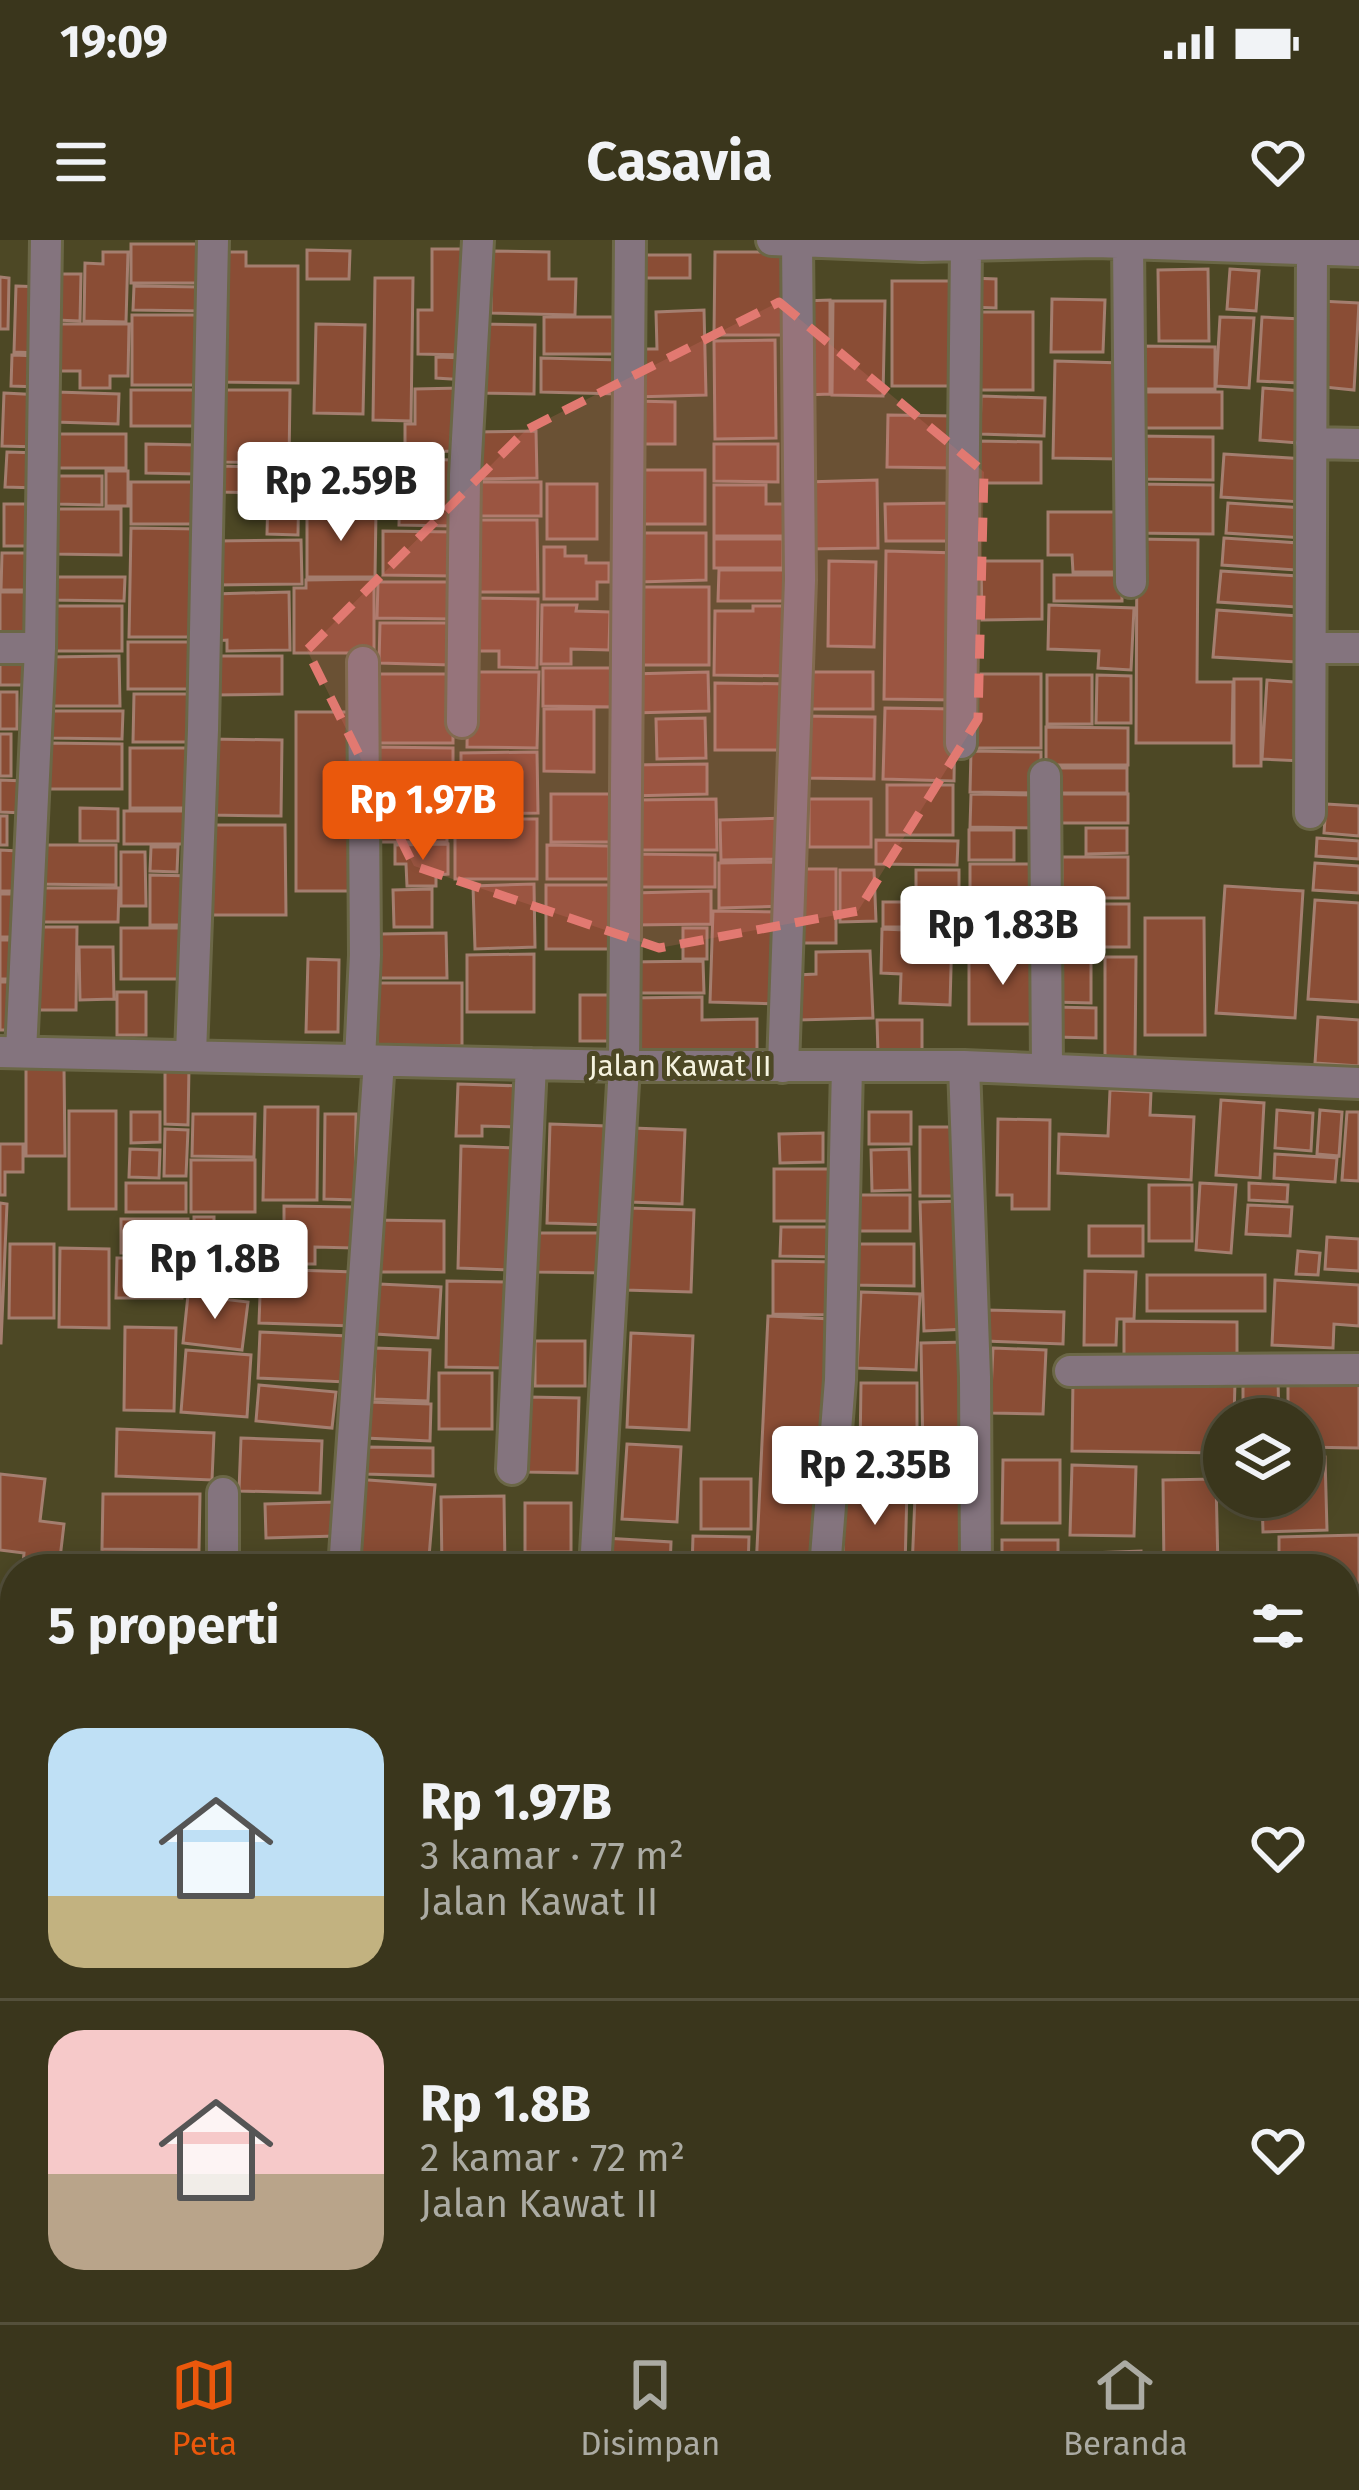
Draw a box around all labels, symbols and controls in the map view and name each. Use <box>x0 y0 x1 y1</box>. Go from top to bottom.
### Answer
text: 19:09 <box>60 15 168 69</box>
icon: menu <box>48 129 114 195</box>
icon: heart <box>1245 129 1311 195</box>
text: Casavia <box>586 130 773 194</box>
pin: Rp 2.59B <box>217 442 465 544</box>
text: Rp 2.59B <box>265 458 417 504</box>
pin: Rp 1.97B <box>299 761 547 863</box>
text: Rp 1.97B <box>350 777 496 823</box>
pin: Rp 1.83B <box>879 886 1127 988</box>
text: Rp 1.83B <box>927 902 1079 948</box>
street label: Jalan Kawat II <box>588 1048 772 1084</box>
pin: Rp 1.8B <box>104 1220 326 1322</box>
text: Rp 1.8B <box>150 1236 280 1282</box>
map controls <box>1203 1398 1323 1518</box>
button: layers <box>1203 1398 1323 1518</box>
pin: Rp 2.35B <box>751 1426 999 1528</box>
text: Rp 2.35B <box>799 1442 951 1488</box>
icon: filters <box>1245 1593 1311 1659</box>
text: 5 properti <box>48 1595 280 1657</box>
text: Rp 1.97B <box>420 1771 612 1833</box>
icon: home <box>144 1776 288 1920</box>
icon: heart <box>1245 1815 1311 1881</box>
text: 3 kamar · 77 m² <box>420 1833 684 1879</box>
text: Jalan Kawat II <box>420 1879 658 1925</box>
text: Rp 1.8B <box>420 2073 591 2135</box>
icon: home <box>144 2078 288 2222</box>
icon: heart <box>1245 2117 1311 2183</box>
text: 2 kamar · 72 m² <box>420 2135 685 2181</box>
text: Jalan Kawat II <box>420 2181 658 2227</box>
tab: Peta <box>171 2352 237 2464</box>
tab: Disimpan <box>580 2352 720 2464</box>
tab: Beranda <box>1063 2352 1188 2464</box>

